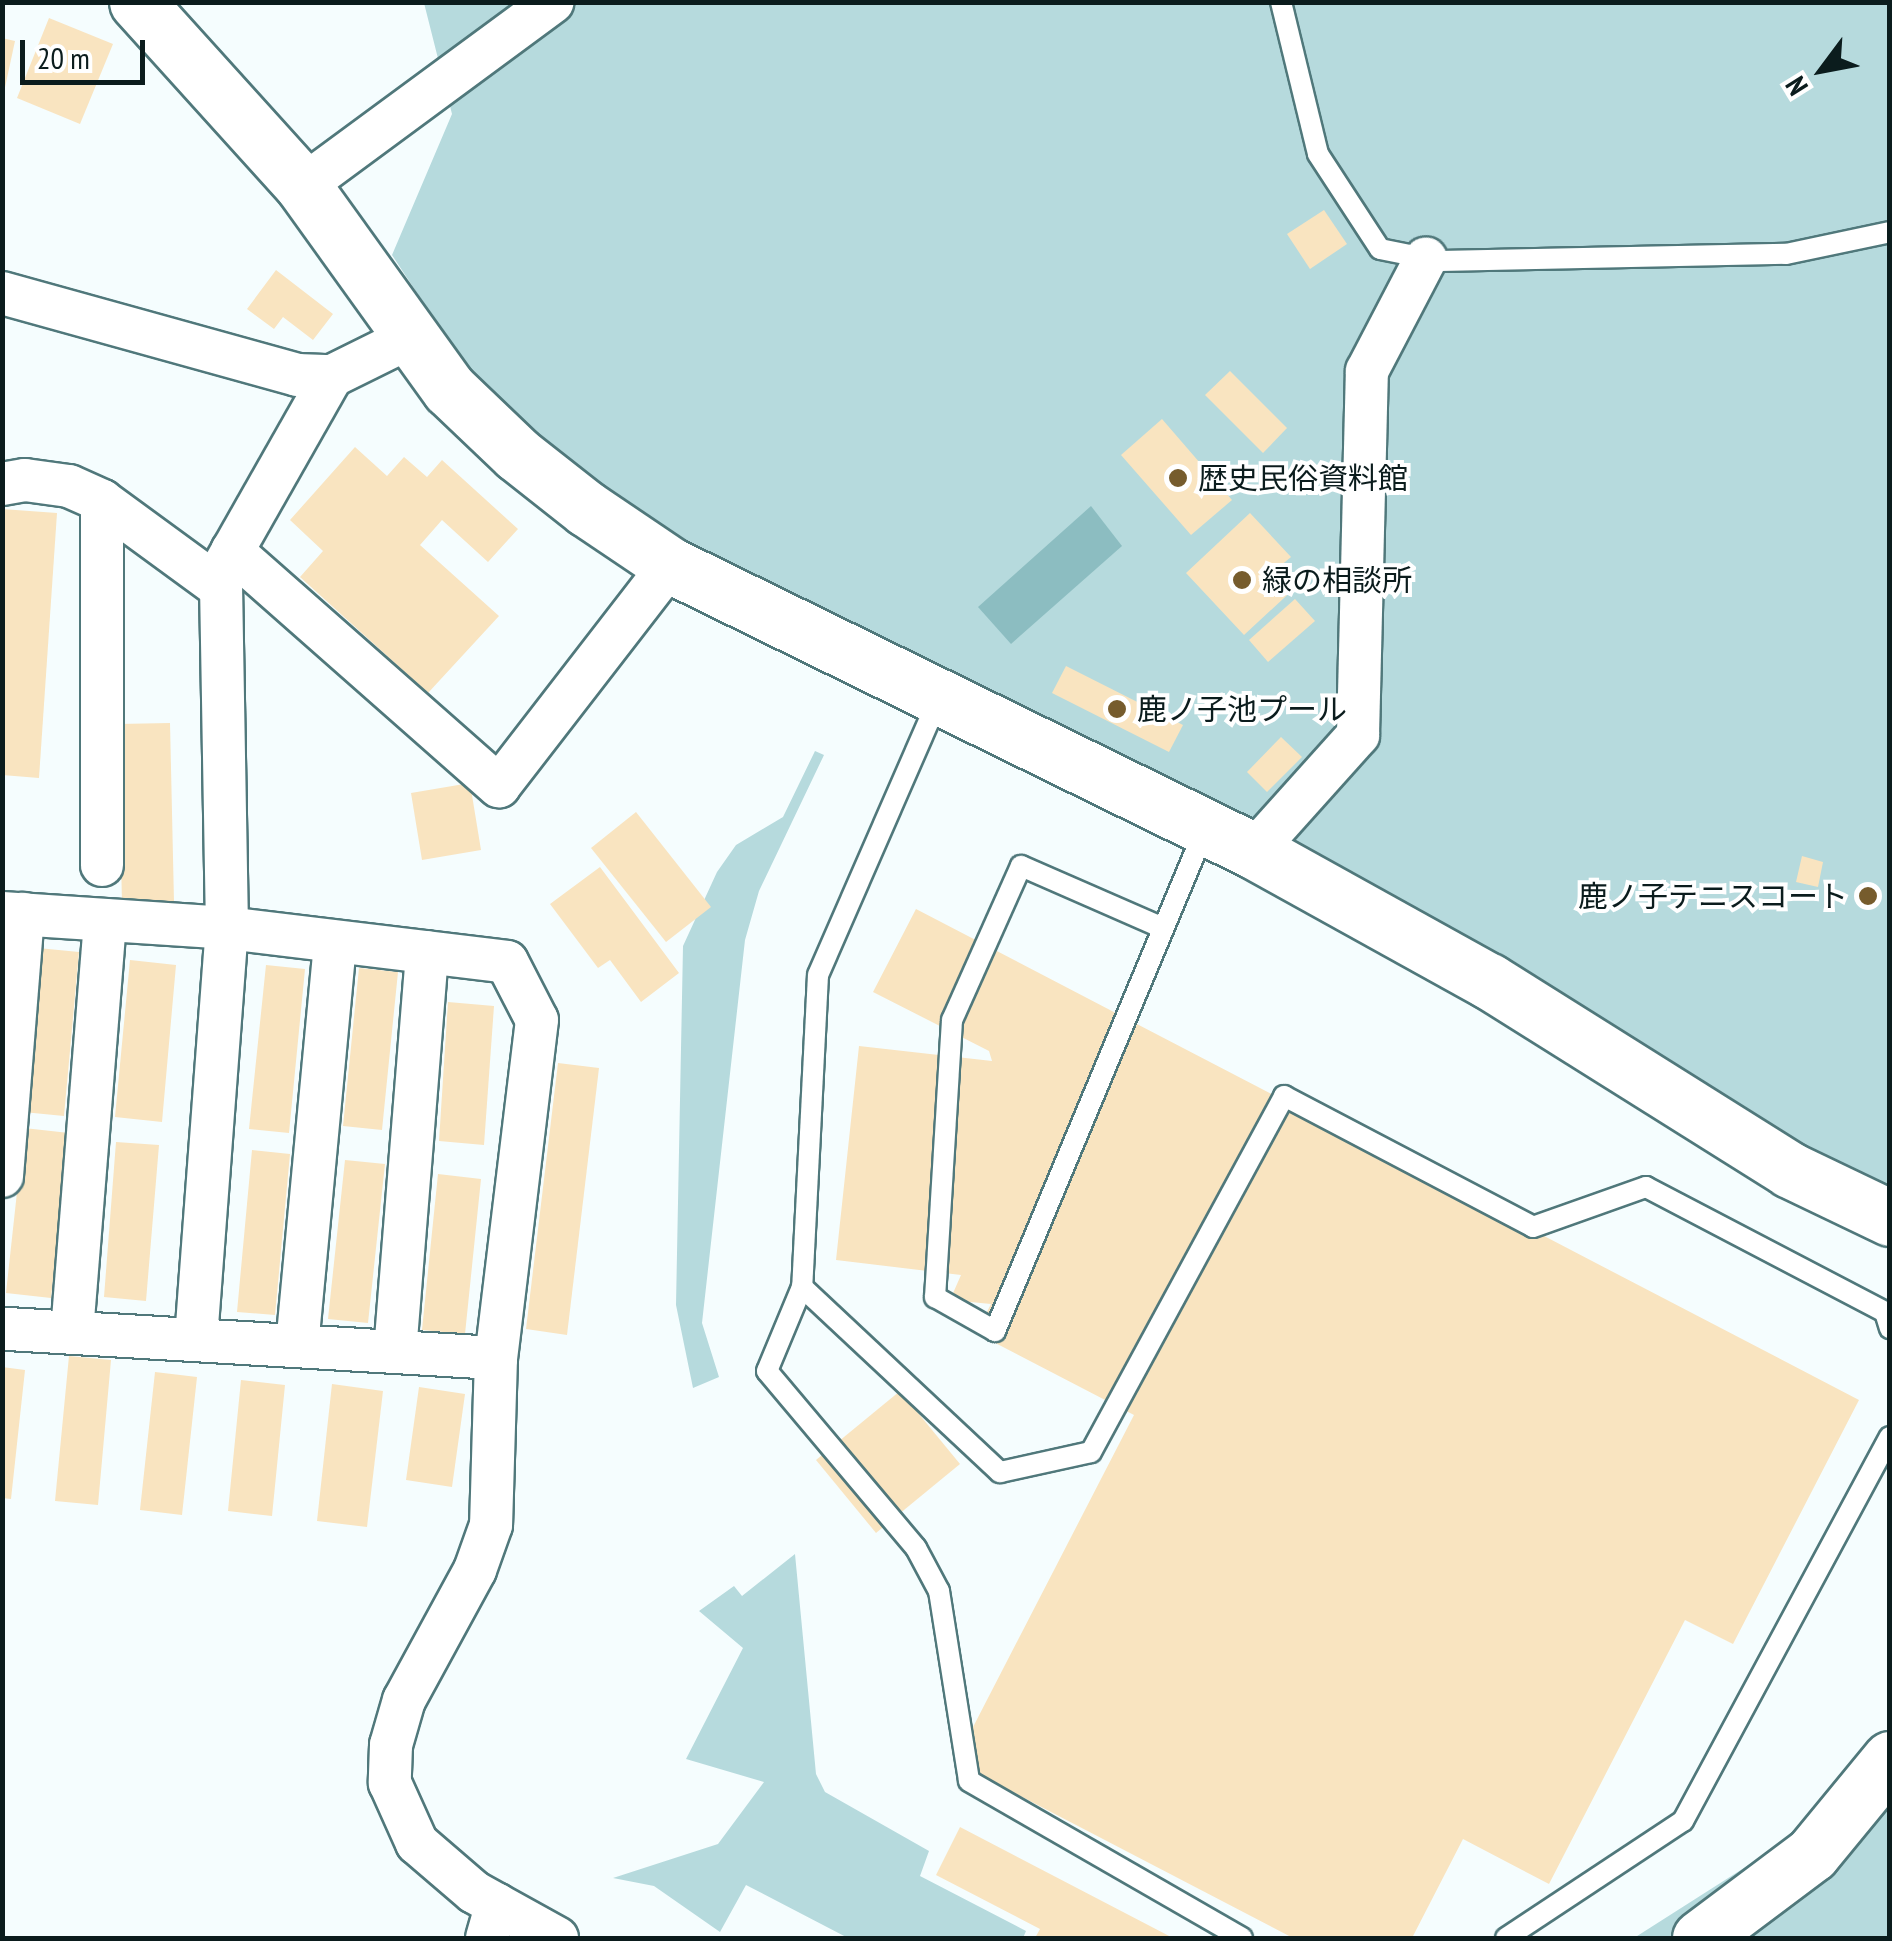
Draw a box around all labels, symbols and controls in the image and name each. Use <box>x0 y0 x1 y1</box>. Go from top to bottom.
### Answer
scale bar <box>25 20 150 82</box>
north arrow <box>1772 20 1872 120</box>
text: 20 m <box>37 38 90 77</box>
text: N <box>1776 70 1816 102</box>
place label: 歴史民俗資料館 <box>1198 460 1408 496</box>
marker: 歴史民俗資料館 <box>1167 467 1189 489</box>
place label: 緑の相談所 <box>1262 562 1412 598</box>
marker: 緑の相談所 <box>1231 569 1253 591</box>
place label: 鹿ノ子池プール <box>1137 691 1347 727</box>
marker: 鹿ノ子池プール <box>1106 698 1128 720</box>
place label: 鹿ノ子テニスコート <box>1578 878 1848 914</box>
marker: 鹿ノ子テニスコート <box>1857 885 1879 907</box>

